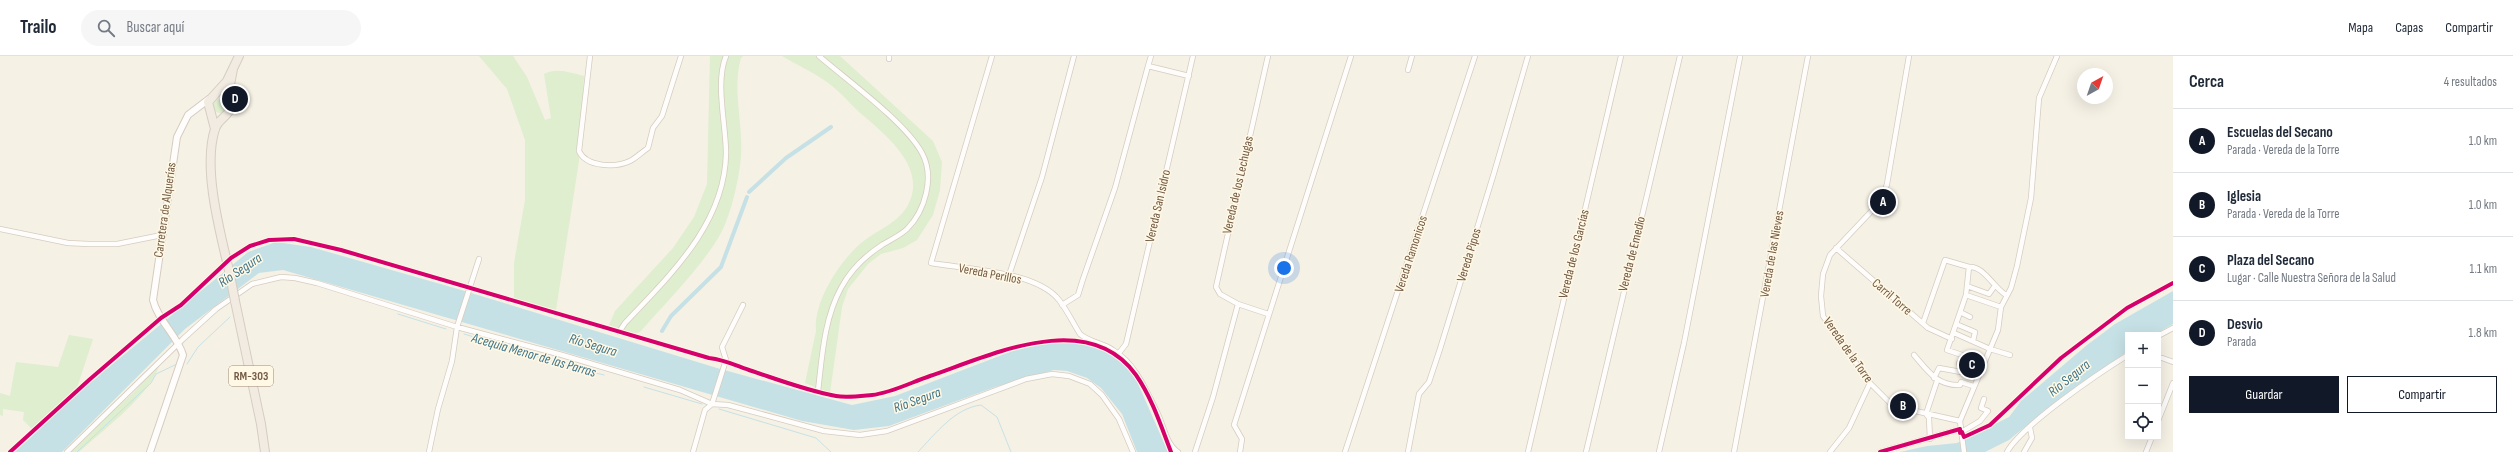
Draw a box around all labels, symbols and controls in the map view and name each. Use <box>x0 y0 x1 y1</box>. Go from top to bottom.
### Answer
search box <box>81 10 361 46</box>
text: Trailo <box>20 16 57 39</box>
icon: search <box>95 17 117 39</box>
text: Buscar aquí <box>127 18 184 37</box>
text: Mapa <box>2348 19 2373 36</box>
text: Capas <box>2395 19 2423 36</box>
text: Compartir <box>2445 19 2493 36</box>
north arrow <box>2077 68 2113 104</box>
text: Cerca <box>2189 72 2224 92</box>
text: 4 resultados <box>2444 74 2497 90</box>
pin: D <box>222 84 248 114</box>
text: Escuelas del Secano <box>2227 123 2333 142</box>
text: A <box>2199 133 2205 149</box>
text: 1.0 km <box>2469 133 2497 149</box>
street label: Vereda de los Lechugas <box>1219 134 1257 236</box>
text: Parada · Vereda de la Torre <box>2227 142 2339 158</box>
street label: Carretera de Alquerías <box>150 161 180 259</box>
street label: Vereda San Isidro <box>1142 168 1174 244</box>
pin: A <box>1870 187 1896 217</box>
text: Iglesia <box>2227 187 2261 206</box>
text: B <box>2199 197 2205 213</box>
text: 1.0 km <box>2469 197 2497 213</box>
text: Parada · Vereda de la Torre <box>2227 206 2339 222</box>
street label: Vereda de los Garcías <box>1555 207 1593 300</box>
street label: Vereda de las Nieves <box>1756 209 1788 299</box>
street label: Vereda Ramonicos <box>1391 213 1431 294</box>
street label: Vereda de Emedio <box>1615 215 1649 293</box>
street label: Vereda Pipos <box>1453 226 1485 284</box>
water label: Río Segura <box>215 249 265 291</box>
text: Plaza del Secano <box>2227 251 2314 270</box>
your location <box>1274 258 1294 278</box>
street label: Vereda Perillos <box>957 260 1023 288</box>
text: C <box>2199 261 2205 277</box>
text: 1.1 km <box>2470 261 2497 277</box>
text: Lugar · Calle Nuestra Señora de la Salud <box>2227 270 2396 286</box>
street label: Carril Torre <box>1869 275 1915 319</box>
street label: Vereda de la Torre <box>1820 314 1876 386</box>
text: Desvio <box>2227 315 2263 334</box>
text: D <box>2199 325 2205 341</box>
text: 1.8 km <box>2469 325 2497 341</box>
water label: Acequia Menor de las Parras <box>469 329 598 381</box>
water label: Río Segura <box>567 330 619 360</box>
map controls <box>2125 332 2161 440</box>
button: + <box>2125 332 2161 368</box>
text: Parada <box>2227 334 2256 350</box>
pin: C <box>1959 350 1985 380</box>
water label: Río Segura <box>2045 356 2094 400</box>
road number: RM-303 <box>229 366 273 386</box>
button: − <box>2125 368 2161 404</box>
button: Guardar <box>2189 376 2339 413</box>
button: Compartir <box>2347 376 2497 413</box>
water label: Río Segura <box>891 384 943 416</box>
pin: B <box>1890 391 1916 421</box>
button: locate <box>2125 404 2161 440</box>

